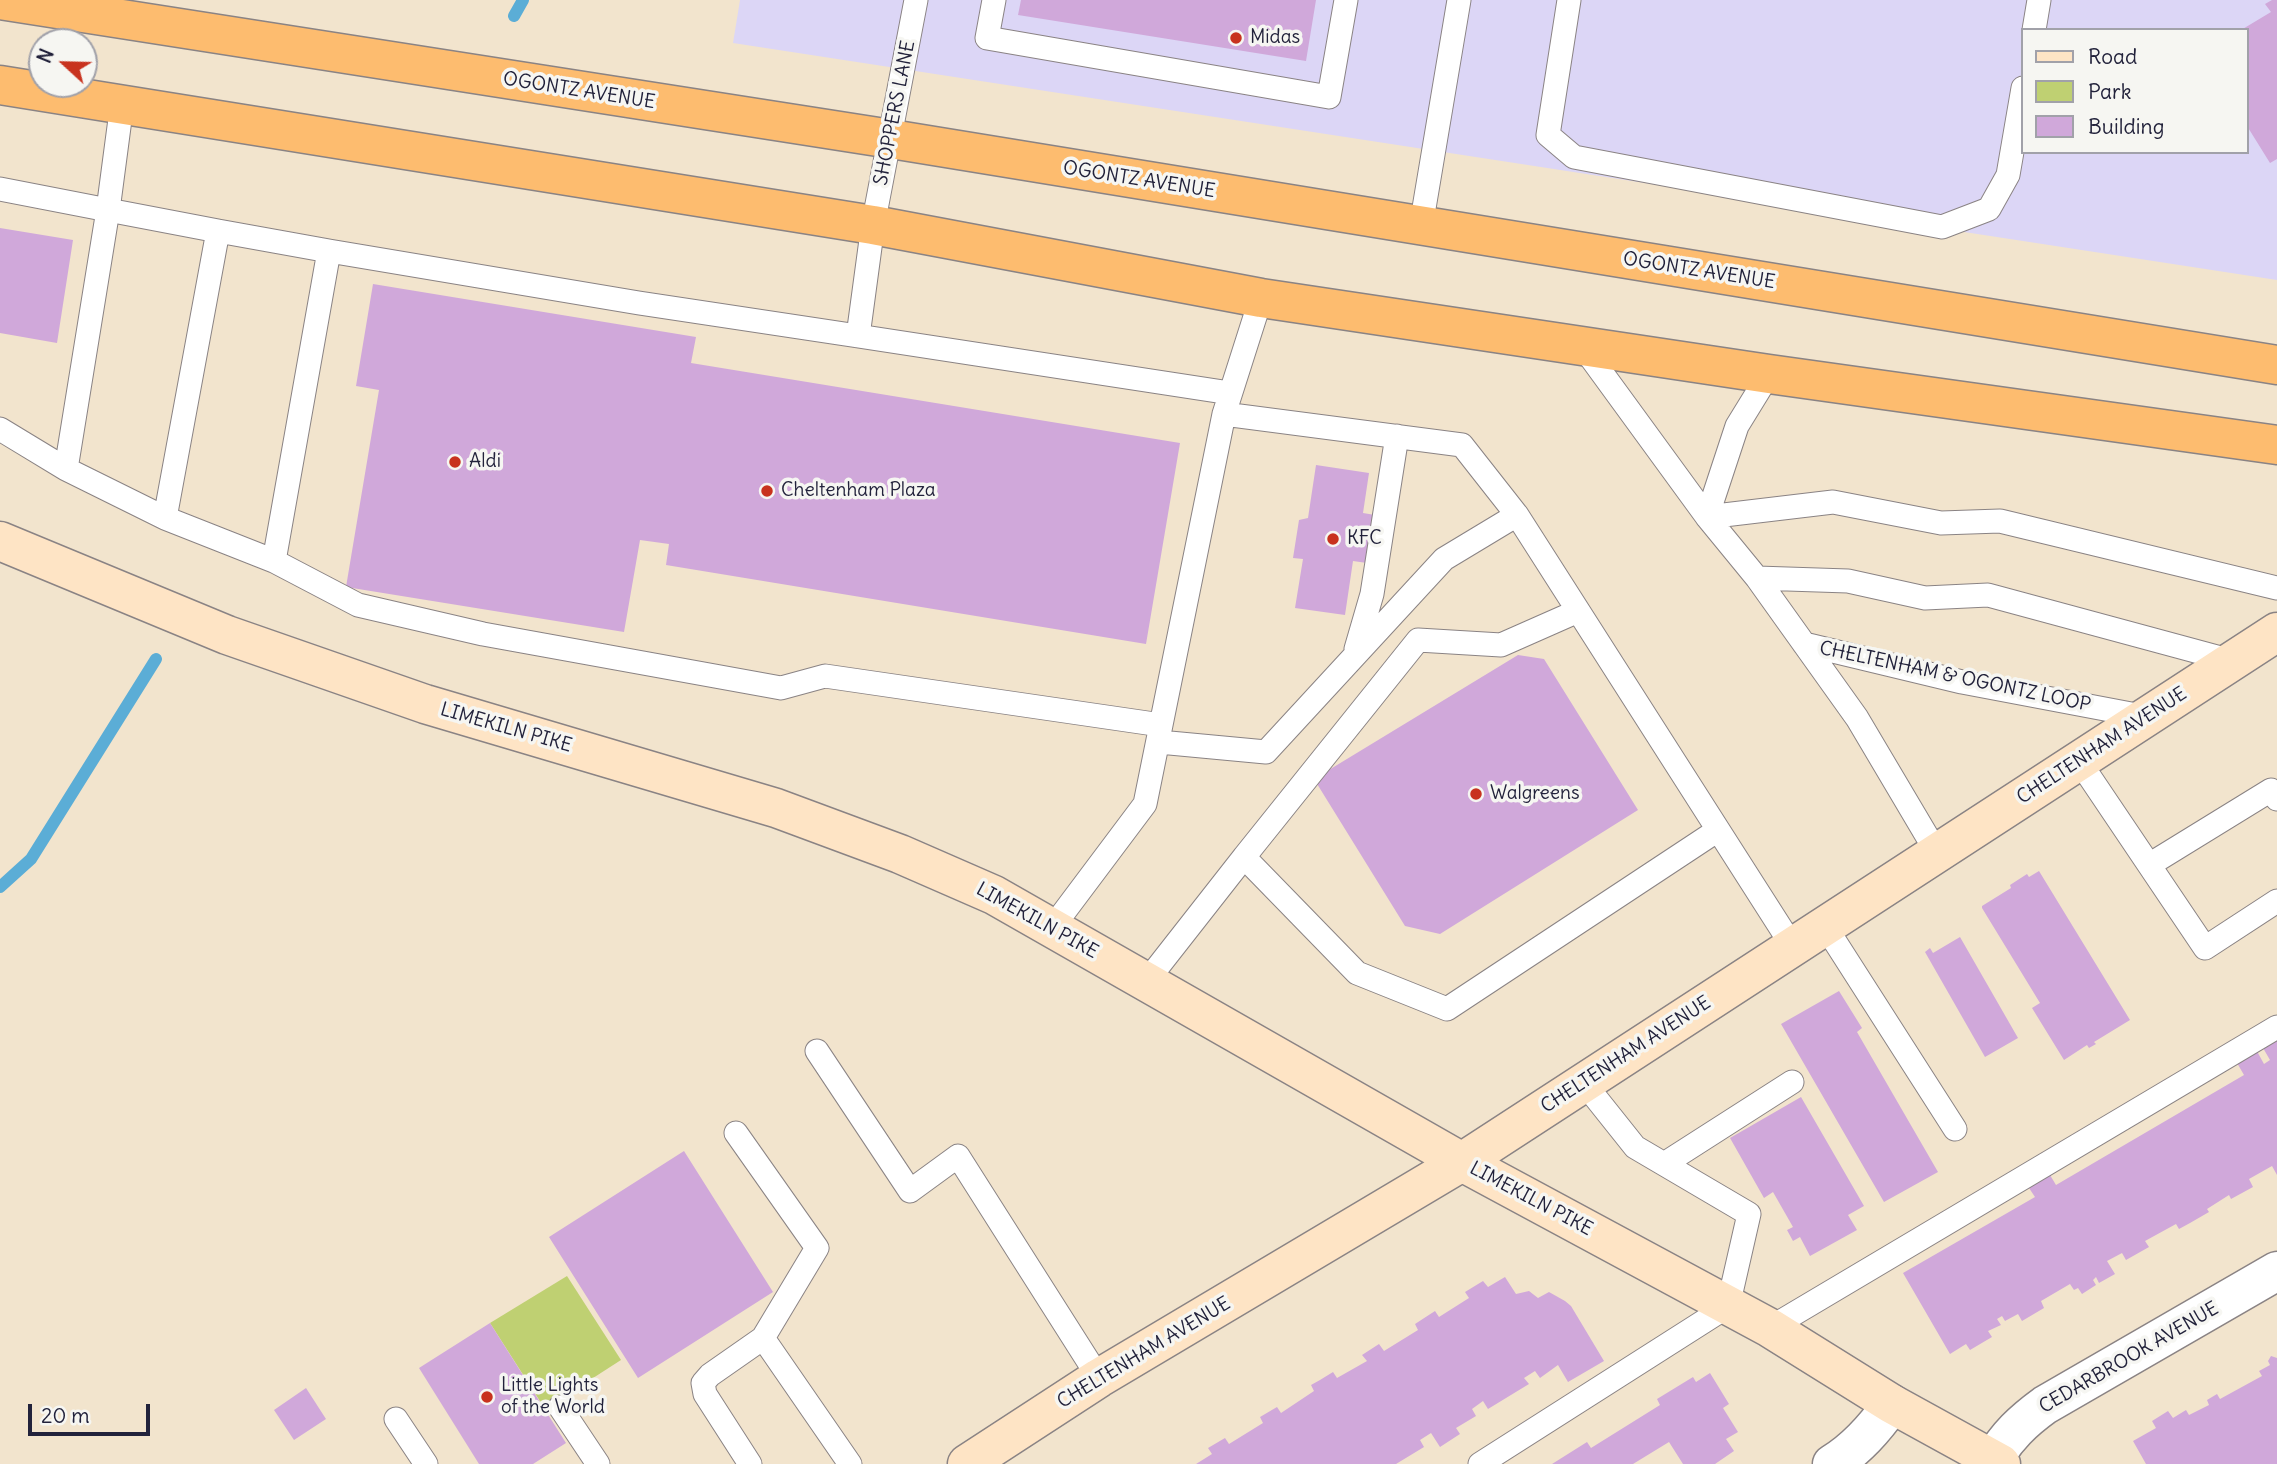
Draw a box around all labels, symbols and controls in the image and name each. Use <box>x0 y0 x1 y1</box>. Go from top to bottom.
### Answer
place label: Midas <box>1250 27 1300 49</box>
north arrow <box>28 28 98 98</box>
legend <box>2022 28 2249 154</box>
marker: Midas <box>1228 30 1244 46</box>
street label: SHOPPERS LANE <box>870 39 920 187</box>
text: Road <box>2088 43 2137 70</box>
text: N <box>32 45 59 66</box>
street label: OGONTZ AVENUE <box>501 68 657 114</box>
text: Park <box>2088 78 2131 105</box>
text: Building <box>2088 113 2164 140</box>
street label: OGONTZ AVENUE <box>1061 157 1217 203</box>
street label: OGONTZ AVENUE <box>1621 248 1777 294</box>
place label: Aldi <box>469 451 501 473</box>
marker: Aldi <box>447 454 463 470</box>
place label: Cheltenham Plaza <box>781 480 936 502</box>
marker: Cheltenham Plaza <box>759 483 775 499</box>
place label: KFC <box>1347 528 1382 550</box>
marker: KFC <box>1325 531 1341 547</box>
street label: CHELTENHAM & OGONTZ LOOP <box>1817 637 2093 717</box>
street label: CHELTENHAM AVENUE <box>2013 683 2191 809</box>
street label: LIMEKILN PIKE <box>438 698 574 758</box>
place label: Walgreens <box>1490 783 1580 805</box>
marker: Walgreens <box>1468 786 1484 802</box>
street label: LIMEKILN PIKE <box>972 878 1102 964</box>
street label: CHELTENHAM AVENUE <box>1537 992 1715 1118</box>
street label: LIMEKILN PIKE <box>1466 1157 1596 1241</box>
street label: CHELTENHAM AVENUE <box>1053 1292 1235 1414</box>
street label: CEDARBROOK AVENUE <box>2035 1297 2223 1419</box>
place label: Little Lights of the World <box>501 1375 605 1419</box>
marker: Little Lights of the World <box>479 1389 495 1405</box>
scale bar <box>32 1390 154 1434</box>
text: 20 m <box>41 1402 90 1429</box>

